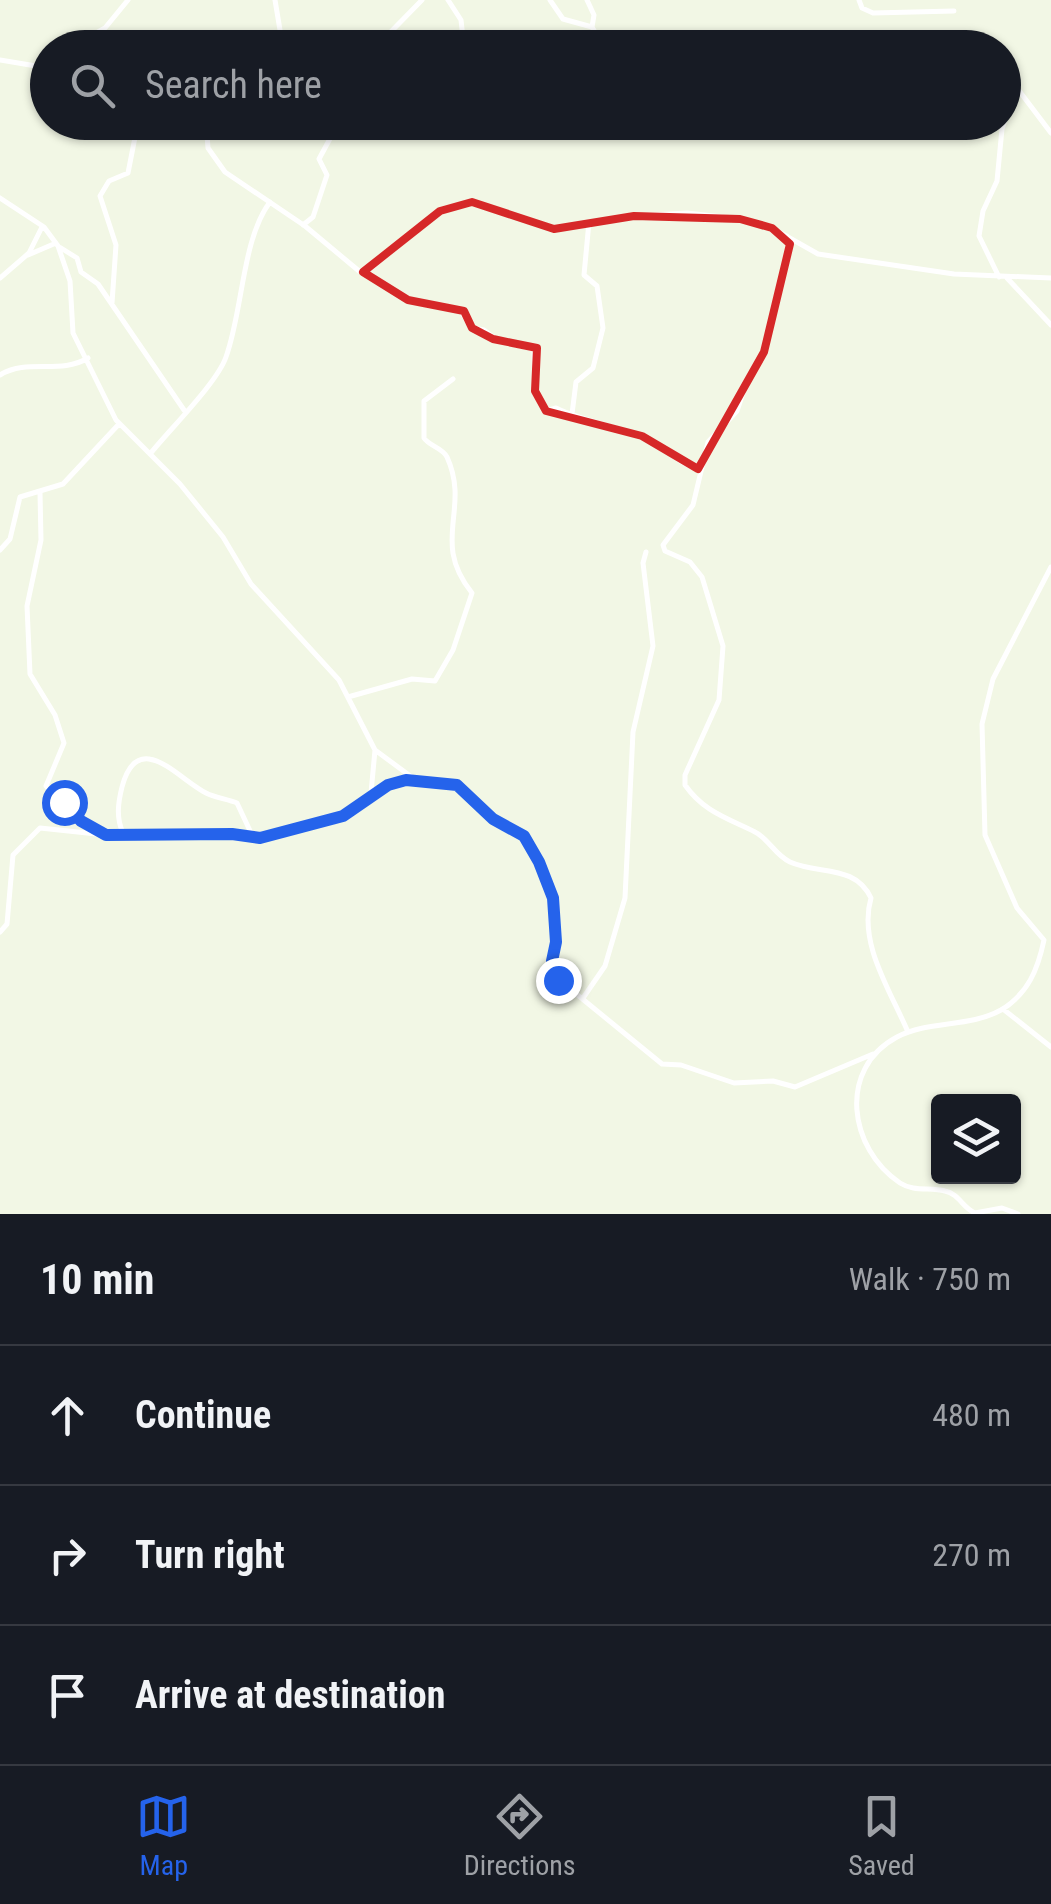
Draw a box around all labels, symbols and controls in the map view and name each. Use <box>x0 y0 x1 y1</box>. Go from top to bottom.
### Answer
search box <box>30 30 1021 140</box>
icon: search <box>65 58 120 113</box>
text: Search here <box>145 63 322 107</box>
route start <box>42 780 88 826</box>
route end <box>536 958 582 1004</box>
map controls <box>931 1094 1021 1184</box>
button: layers <box>931 1094 1021 1184</box>
text: 10 min <box>40 1255 155 1304</box>
text: Walk · 750 m <box>849 1260 1011 1298</box>
icon: ahead <box>40 1388 95 1443</box>
text: Continue <box>135 1393 271 1437</box>
text: 480 m <box>932 1396 1011 1434</box>
icon: right <box>40 1528 95 1583</box>
text: Turn right <box>135 1533 285 1577</box>
text: 270 m <box>932 1536 1011 1574</box>
icon: arrive <box>40 1668 95 1723</box>
text: Arrive at destination <box>135 1673 445 1717</box>
tab: Map <box>136 1789 191 1882</box>
tab: Directions <box>464 1789 576 1882</box>
tab: Saved <box>848 1789 915 1882</box>

